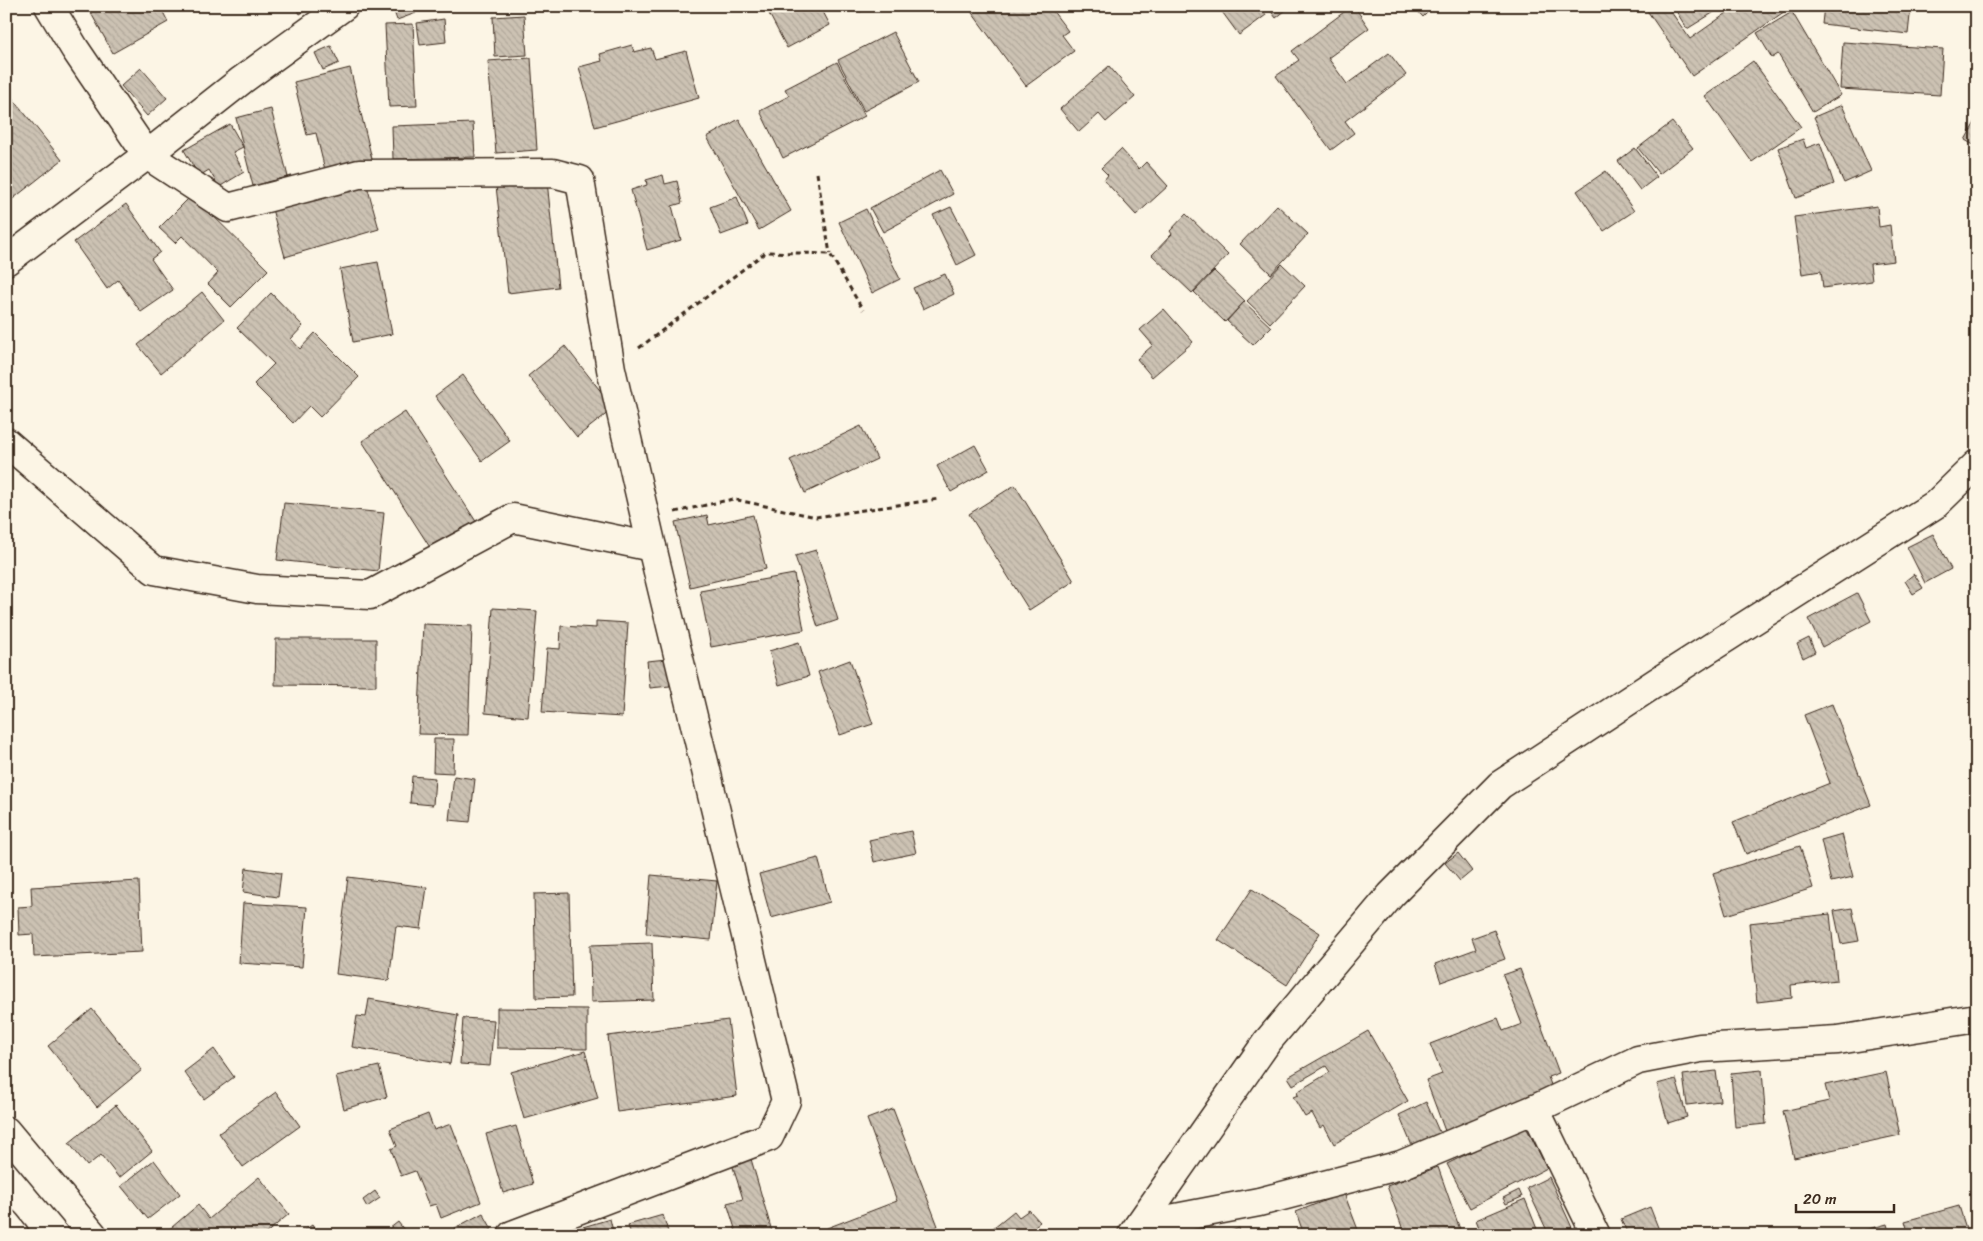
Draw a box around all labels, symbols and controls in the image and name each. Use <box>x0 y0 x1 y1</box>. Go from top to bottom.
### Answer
scale bar <box>1796 1181 1893 1213</box>
text: 20 m <box>1803 1186 1837 1212</box>

